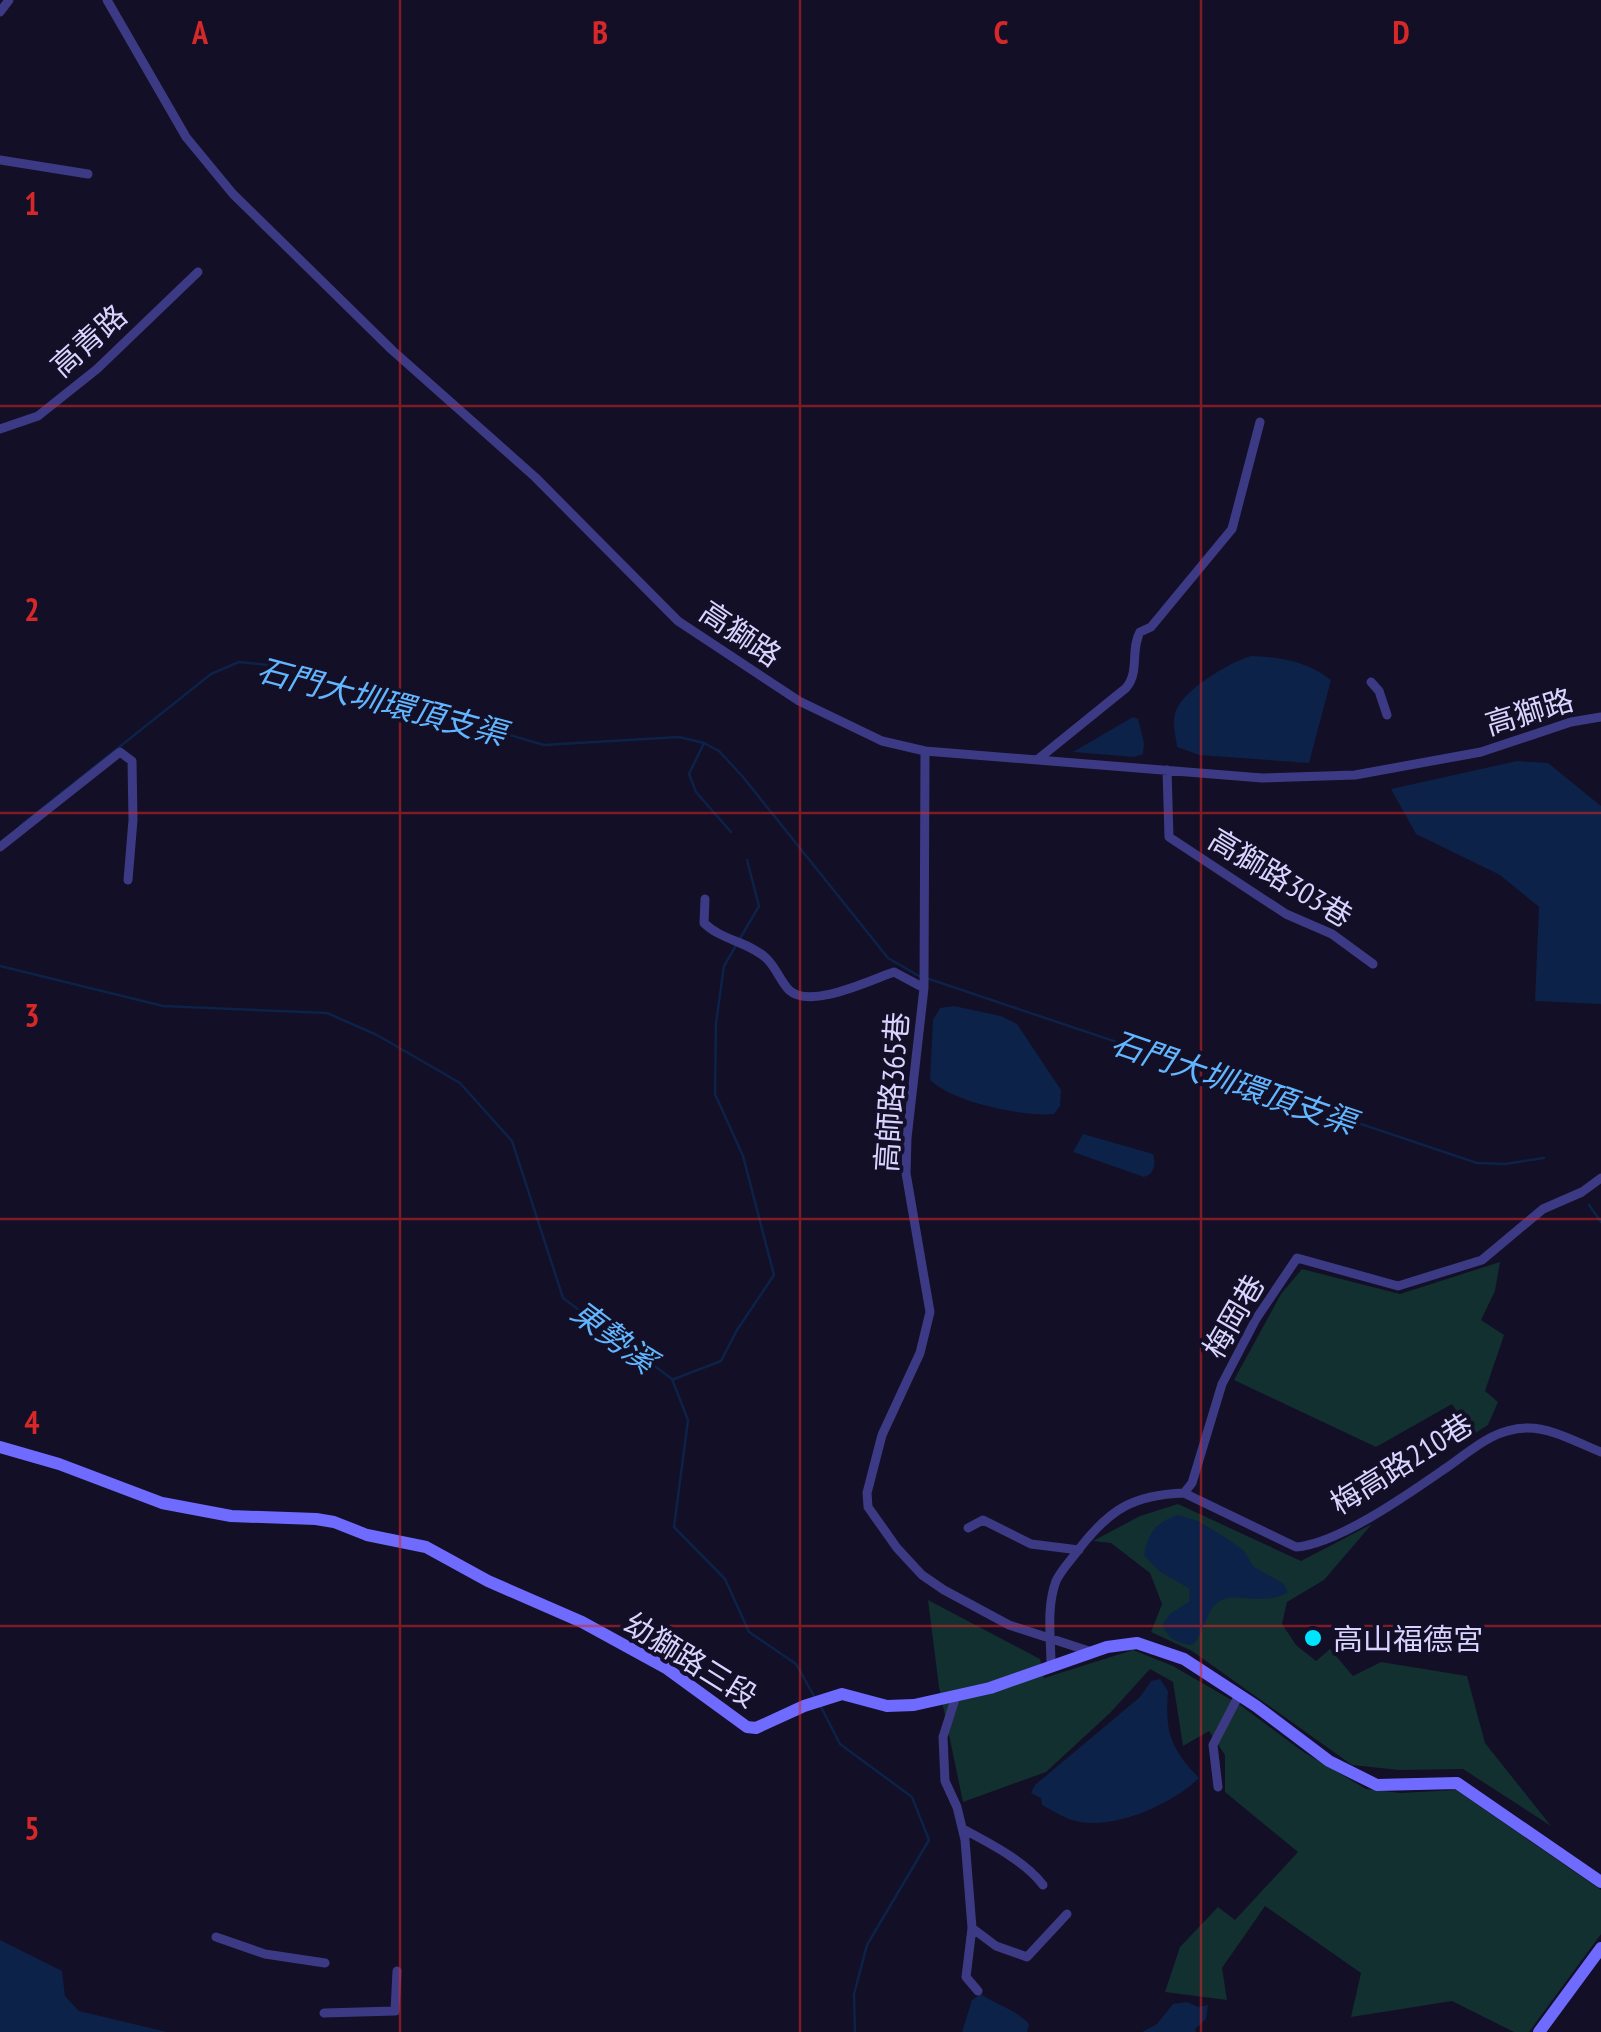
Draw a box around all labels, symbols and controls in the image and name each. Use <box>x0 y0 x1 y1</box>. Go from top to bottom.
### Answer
text: A <box>191 11 209 53</box>
text: B <box>592 11 608 53</box>
text: C <box>994 11 1009 53</box>
text: D <box>1392 11 1410 53</box>
text: 1 <box>24 182 40 224</box>
street label: 高青路 <box>42 295 134 385</box>
text: 2 <box>24 588 40 630</box>
street label: 高獅路 <box>693 592 789 674</box>
water label: 石門大圳環頂支渠 <box>253 648 515 755</box>
street label: 高獅路 <box>1480 679 1578 743</box>
street label: 高獅路303巷 <box>1202 819 1360 935</box>
text: 3 <box>24 994 40 1036</box>
street label: 高師路365巷 <box>866 1011 916 1173</box>
water label: 石門大圳環頂支渠 <box>1106 1020 1366 1145</box>
street label: 梅岡巷 <box>1194 1267 1272 1365</box>
water label: 東勢溪 <box>563 1290 668 1384</box>
text: 4 <box>24 1401 40 1443</box>
street label: 梅高路210巷 <box>1323 1404 1479 1522</box>
street label: 幼獅路三段 <box>617 1603 765 1715</box>
place label: 高山福德宮 <box>1333 1619 1483 1658</box>
marker: 高山福德宮 <box>1302 1627 1324 1649</box>
text: 5 <box>24 1807 40 1849</box>

